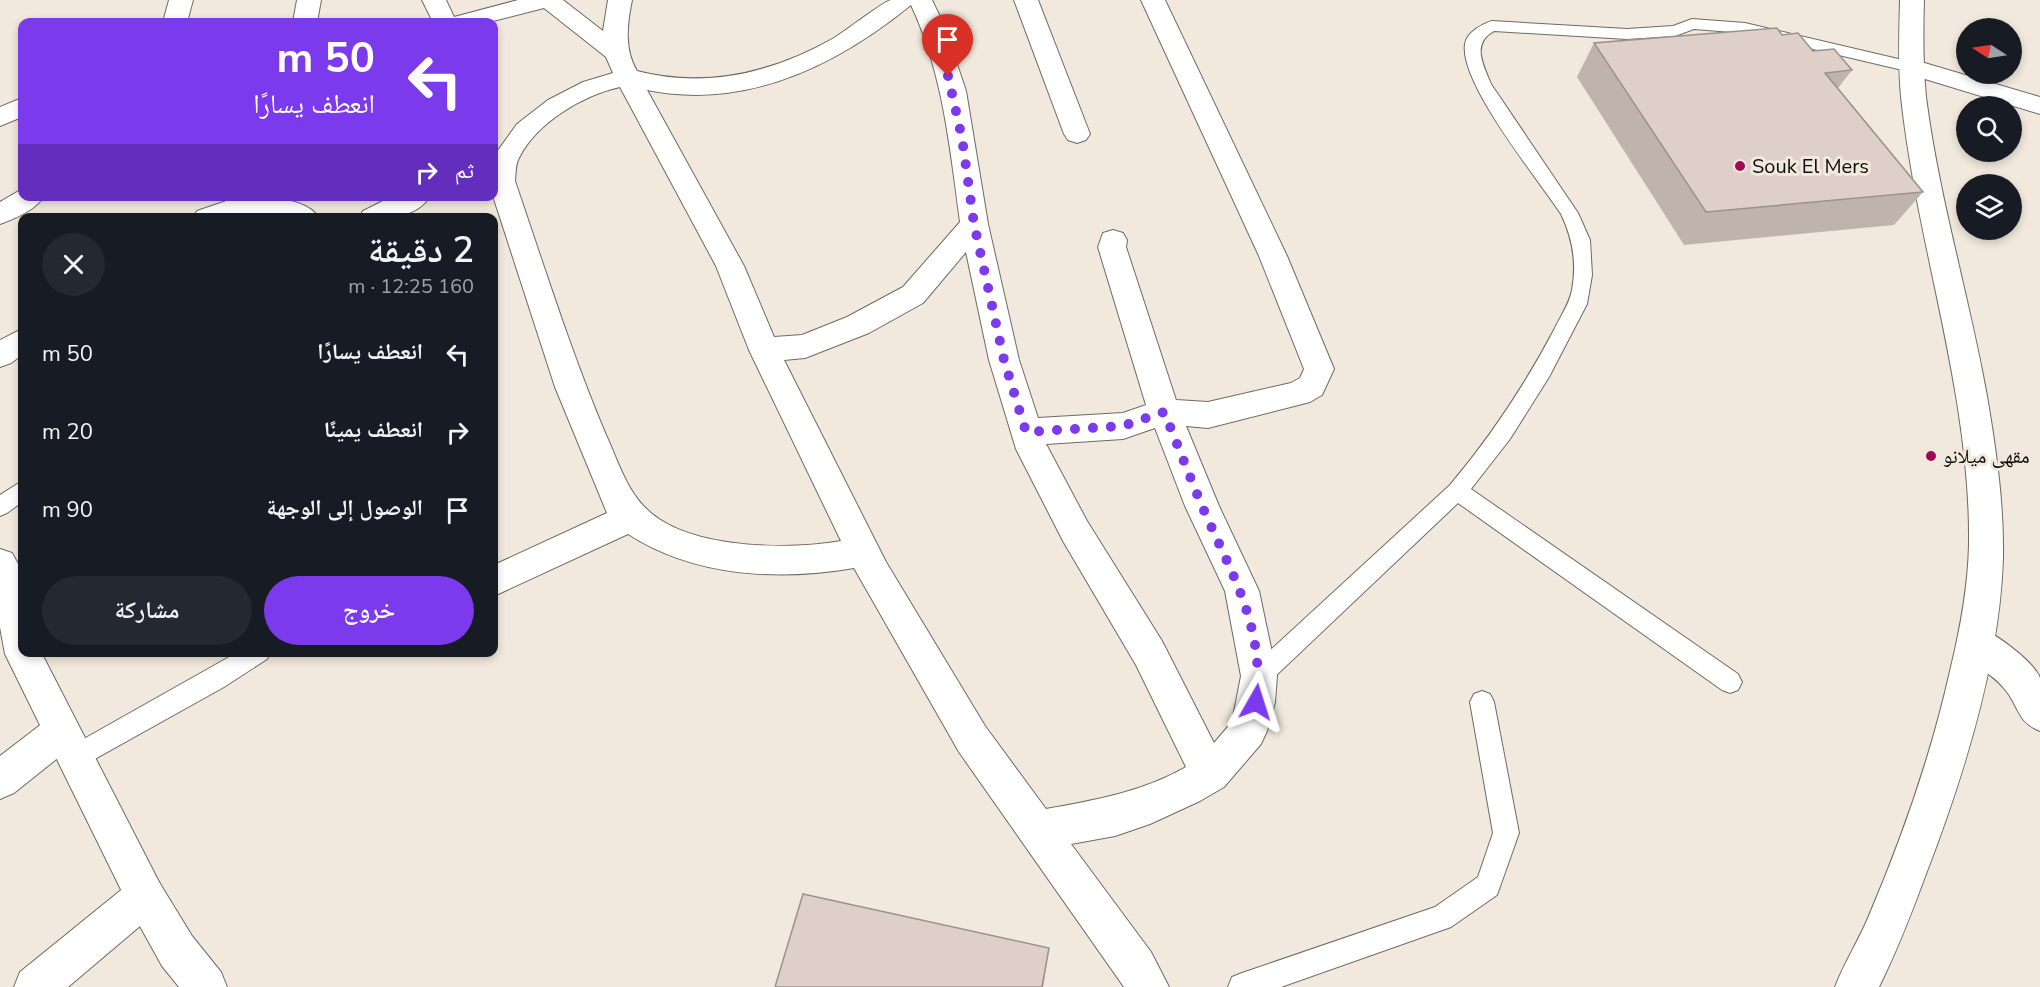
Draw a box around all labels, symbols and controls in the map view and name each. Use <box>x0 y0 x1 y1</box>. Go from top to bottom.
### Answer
pin <box>922 14 973 76</box>
north arrow <box>1956 18 2022 84</box>
map controls <box>1956 18 2022 240</box>
icon: arrive <box>931 23 964 56</box>
text: 50 m <box>276 30 375 87</box>
icon: left <box>396 42 474 120</box>
text: انعطف يسارًا <box>253 86 375 123</box>
button: search <box>1956 96 2022 162</box>
place label: Souk El Mers <box>1752 153 1869 180</box>
icon: right <box>410 156 443 189</box>
text: ثم <box>455 156 474 186</box>
marker: Souk El Mers <box>1733 159 1747 173</box>
button: layers <box>1956 174 2022 240</box>
text: 2 دقيقة <box>368 226 474 275</box>
button: close <box>42 233 105 296</box>
text: 160 m · 12:25 <box>348 273 474 300</box>
text: انعطف يسارًا <box>317 337 423 367</box>
icon: left <box>441 338 474 371</box>
text: 50 m <box>42 339 93 369</box>
text: انعطف يمينًا <box>324 415 423 445</box>
icon: right <box>441 416 474 449</box>
text: 20 m <box>42 417 93 447</box>
place label: مقهى ميلانو <box>1943 443 2030 470</box>
marker: مقهى ميلانو <box>1924 449 1938 463</box>
text: الوصول إلى الوجهة <box>266 493 423 523</box>
icon: arrive <box>441 494 474 527</box>
text: 90 m <box>42 495 93 525</box>
button: مشاركة <box>42 576 252 645</box>
button: خروج <box>264 576 474 645</box>
position arrow <box>1224 670 1288 734</box>

